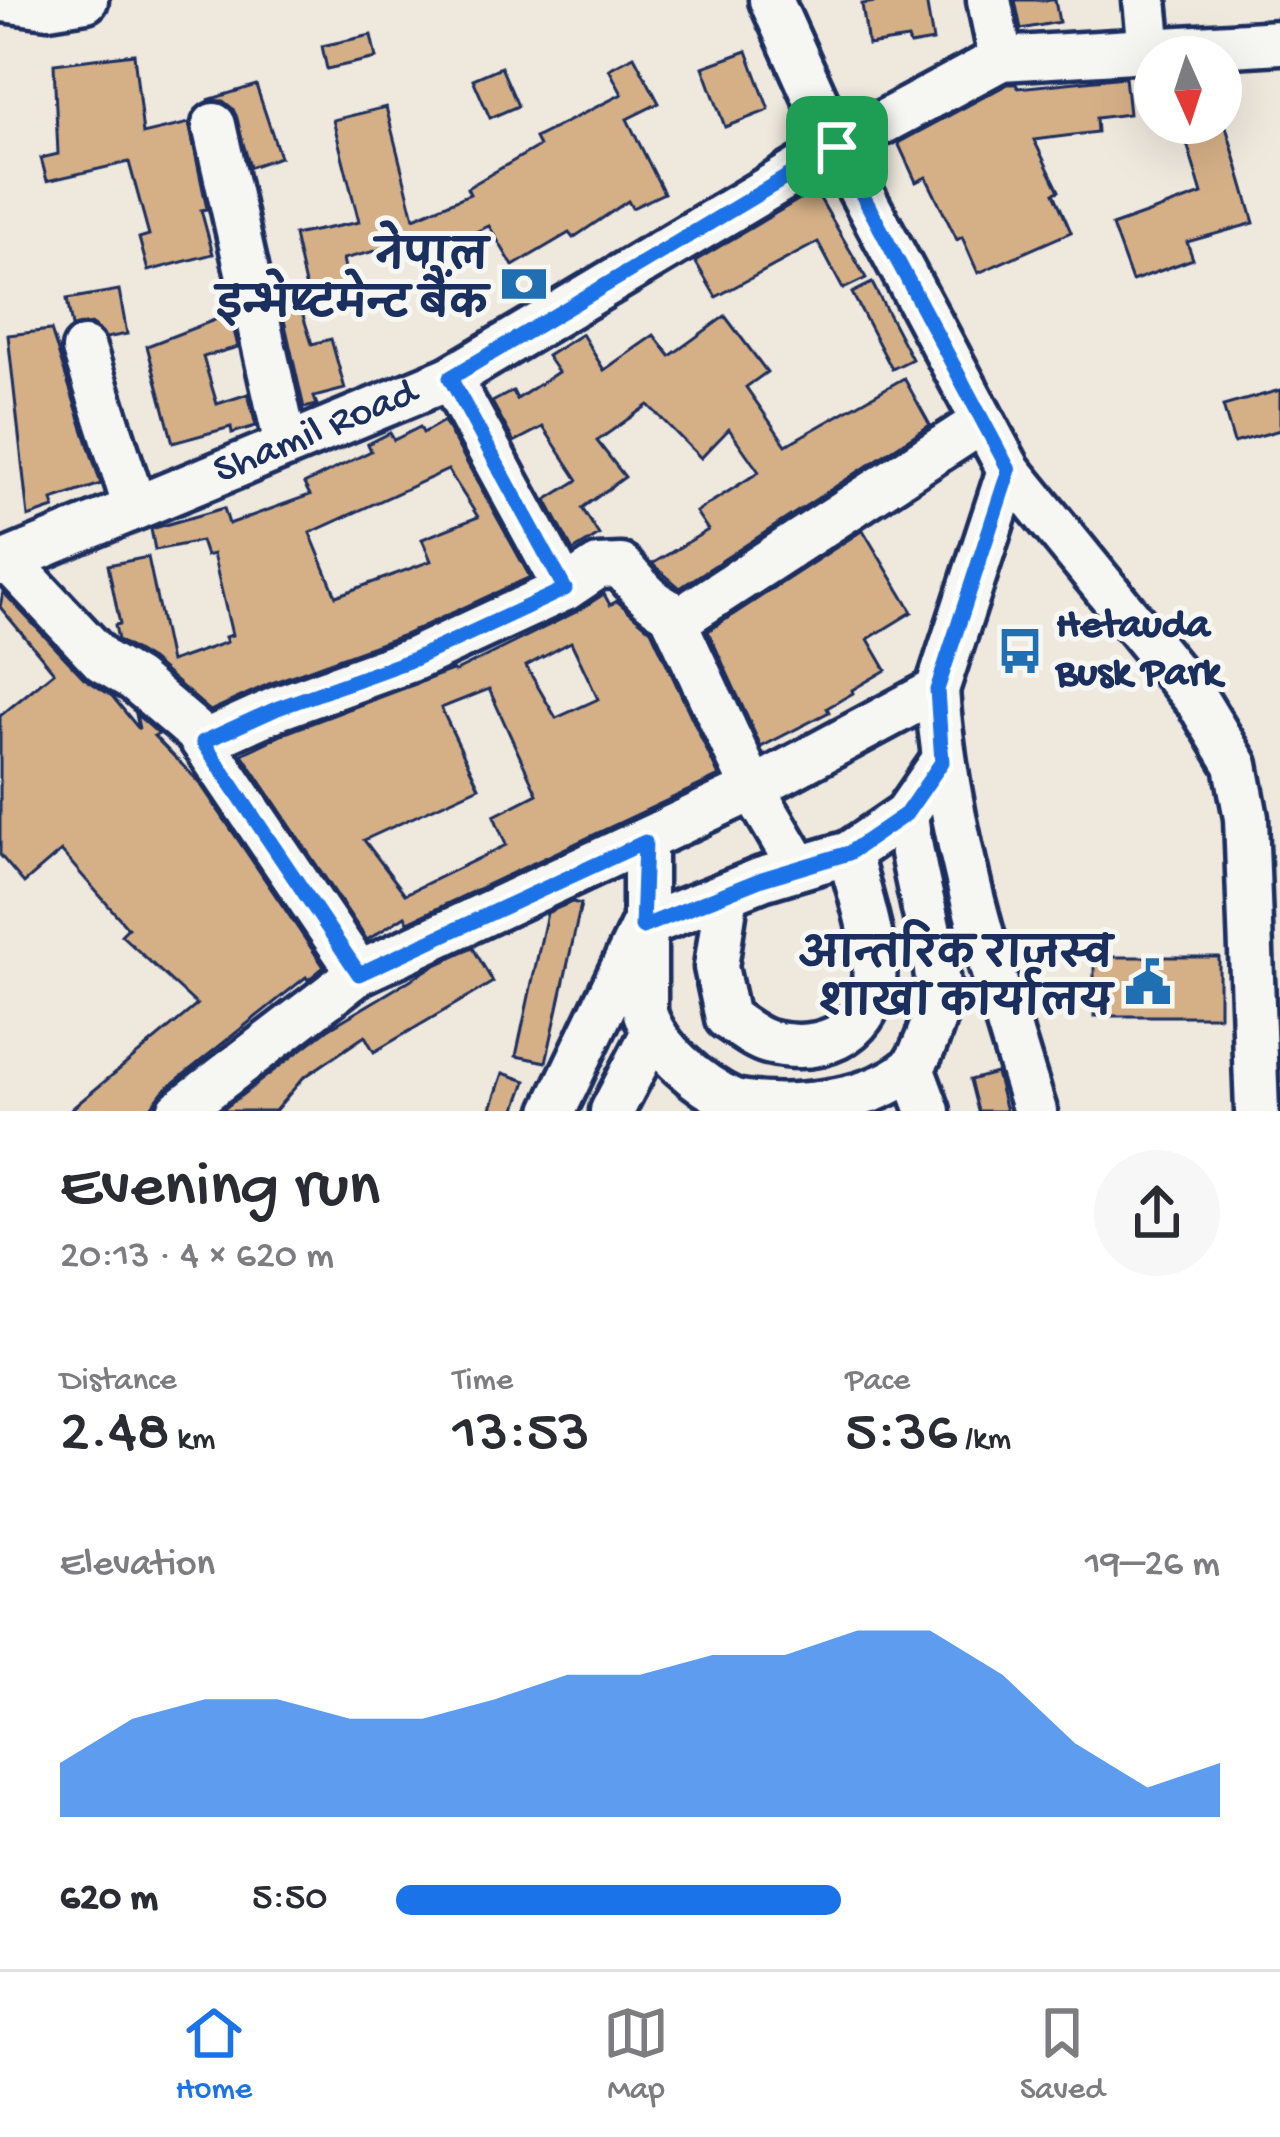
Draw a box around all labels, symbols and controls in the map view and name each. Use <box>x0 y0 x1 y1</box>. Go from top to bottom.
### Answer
north arrow <box>1134 36 1242 144</box>
map controls <box>1134 36 1242 144</box>
pin <box>786 96 888 198</box>
icon: arrive <box>804 114 870 180</box>
place label: नेपाल इन्भेष्टमेन्ट बैंक <box>212 220 492 333</box>
bank icon: नेपाल इन्भेष्टमेन्ट बैंक <box>499 259 549 309</box>
street label: Shamil Road <box>207 368 428 497</box>
place label: Hetauda Busk Park <box>1054 603 1226 700</box>
bus stop icon: Hetauda Busk Park <box>995 626 1045 676</box>
place label: आन्तरिक राजस्व शाखा कार्यालय <box>799 919 1115 1031</box>
public building icon: आन्तरिक राजस्व शाखा कार्यालय <box>1123 957 1173 1007</box>
button: share <box>1094 1150 1220 1276</box>
text: Evening run <box>60 1151 380 1229</box>
text: 20:13 · 4 × 620 m <box>60 1235 334 1281</box>
text: Distance <box>60 1363 177 1401</box>
text: Time <box>453 1363 513 1401</box>
text: Pace <box>845 1363 910 1401</box>
text: 2.48 <box>60 1401 170 1471</box>
text: 13:53 <box>453 1401 590 1471</box>
text: 5:36 <box>845 1401 957 1471</box>
text: km <box>170 1422 215 1460</box>
text: /km <box>957 1422 1011 1460</box>
text: Elevation <box>60 1543 215 1589</box>
text: 19–26 m <box>1085 1543 1220 1589</box>
text: 620 m <box>60 1877 158 1923</box>
text: 5:50 <box>252 1877 327 1923</box>
tab: Home <box>176 2000 252 2110</box>
tab: Map <box>603 2000 669 2110</box>
tab: Saved <box>1020 2000 1104 2110</box>

